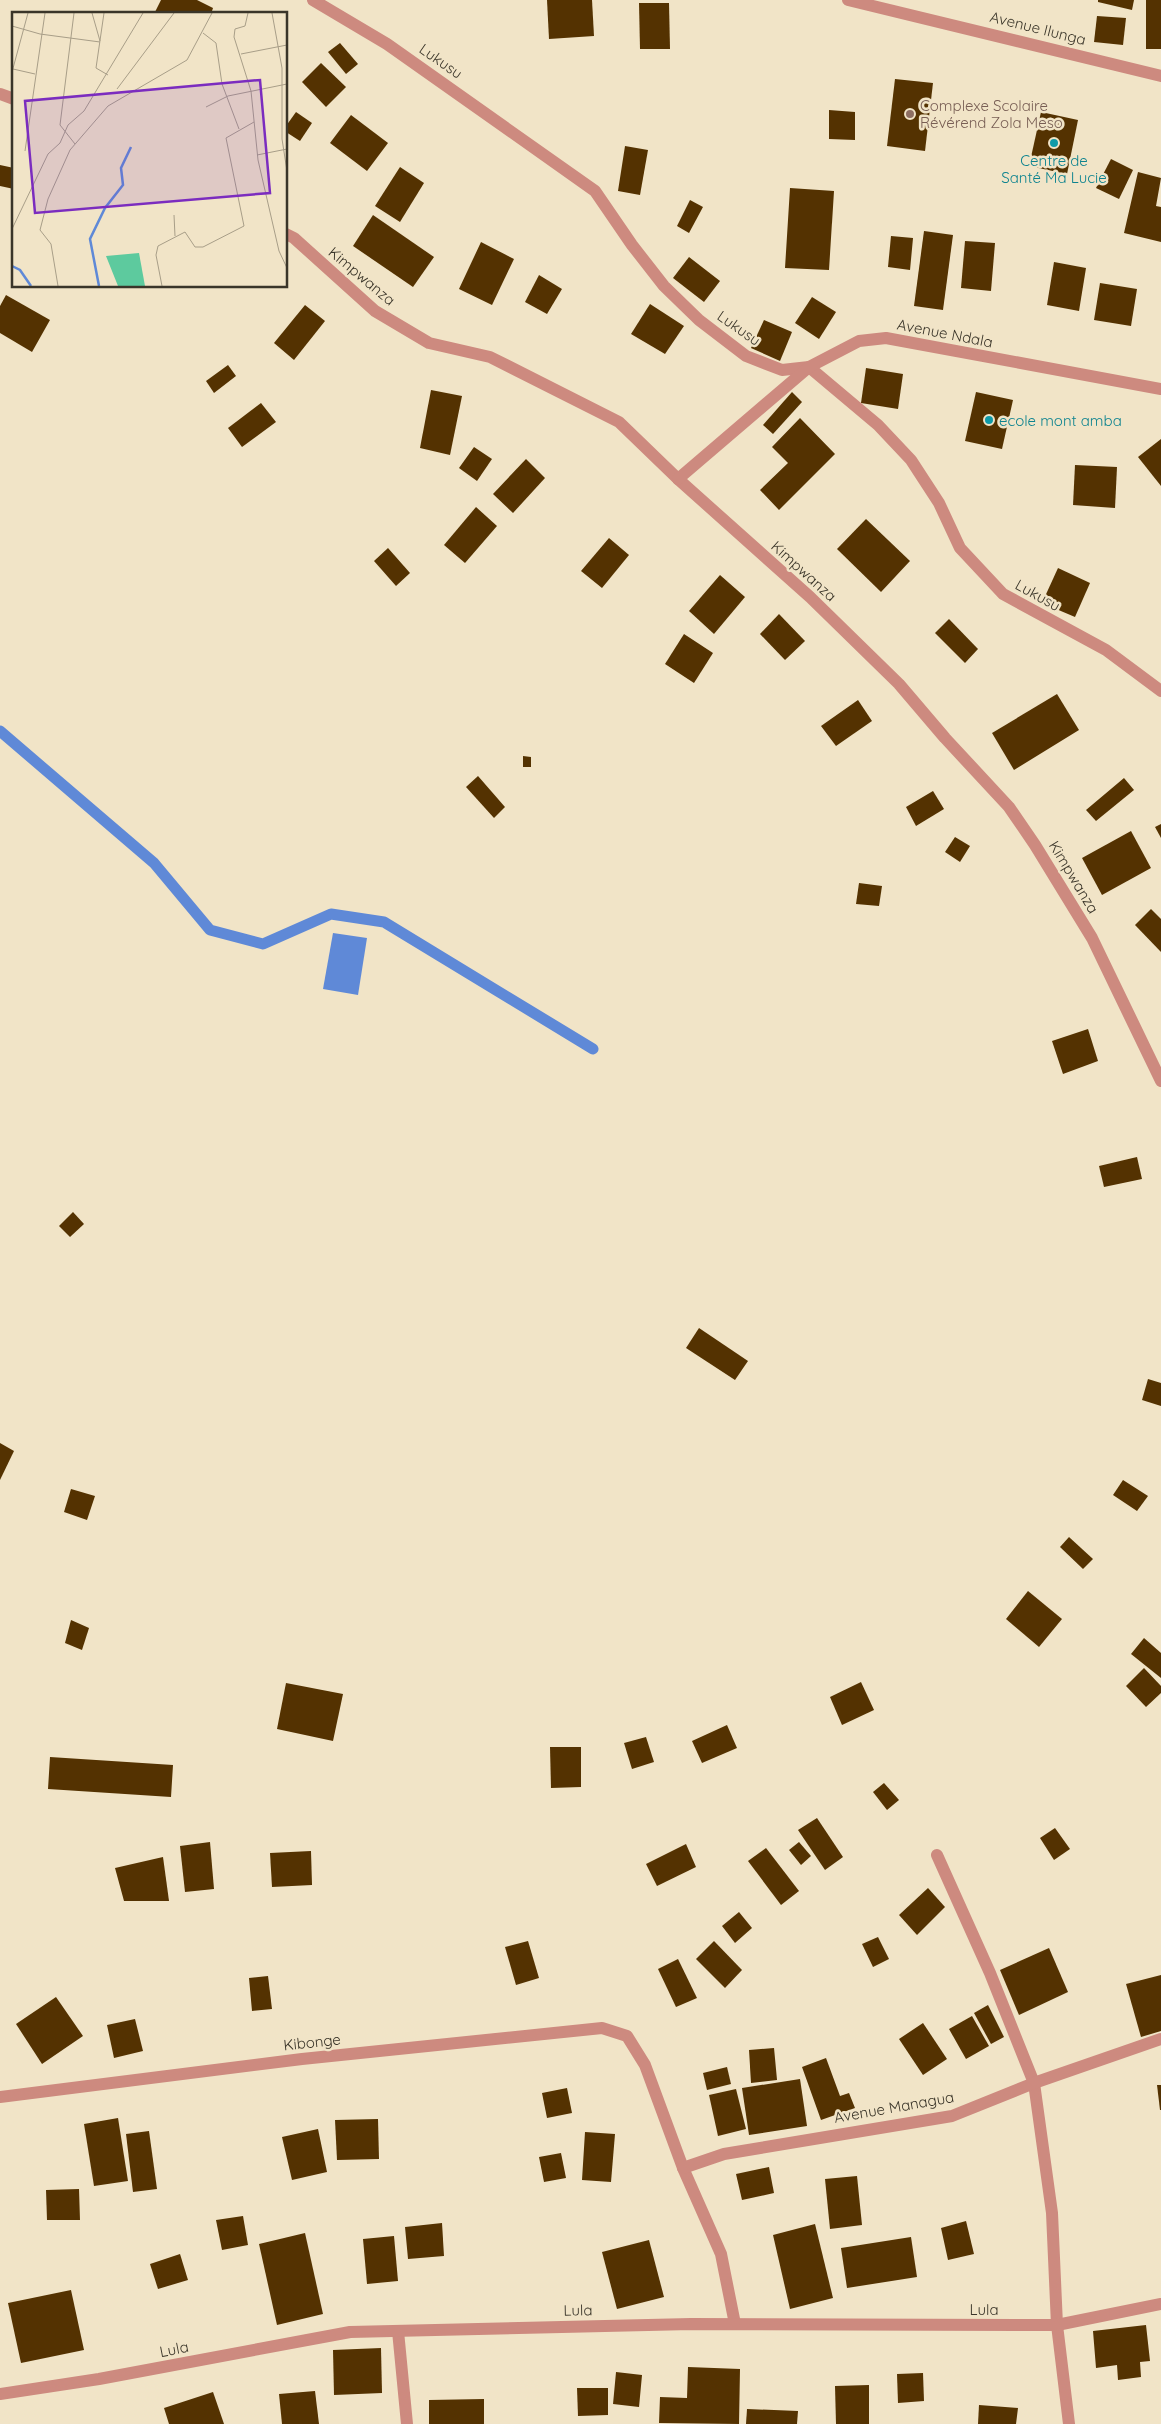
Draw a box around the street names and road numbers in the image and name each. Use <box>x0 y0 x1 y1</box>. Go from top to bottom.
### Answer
street label: Avenue Ilunga <box>988 7 1088 49</box>
street label: Lukusu <box>416 39 466 83</box>
street label: Kimpwanza <box>325 243 399 309</box>
street label: Lukusu <box>714 306 764 350</box>
street label: Avenue Ndala <box>896 314 994 352</box>
street label: Kimpwanza <box>767 537 841 605</box>
street label: Lukusu <box>1012 575 1064 615</box>
street label: Kimpwanza <box>1045 837 1103 917</box>
street label: Kibonge <box>282 2030 342 2054</box>
street label: Avenue Managua <box>833 2087 955 2127</box>
street label: Lula <box>563 2300 593 2320</box>
street label: Lula <box>969 2300 999 2319</box>
street label: Lula <box>158 2337 190 2361</box>

